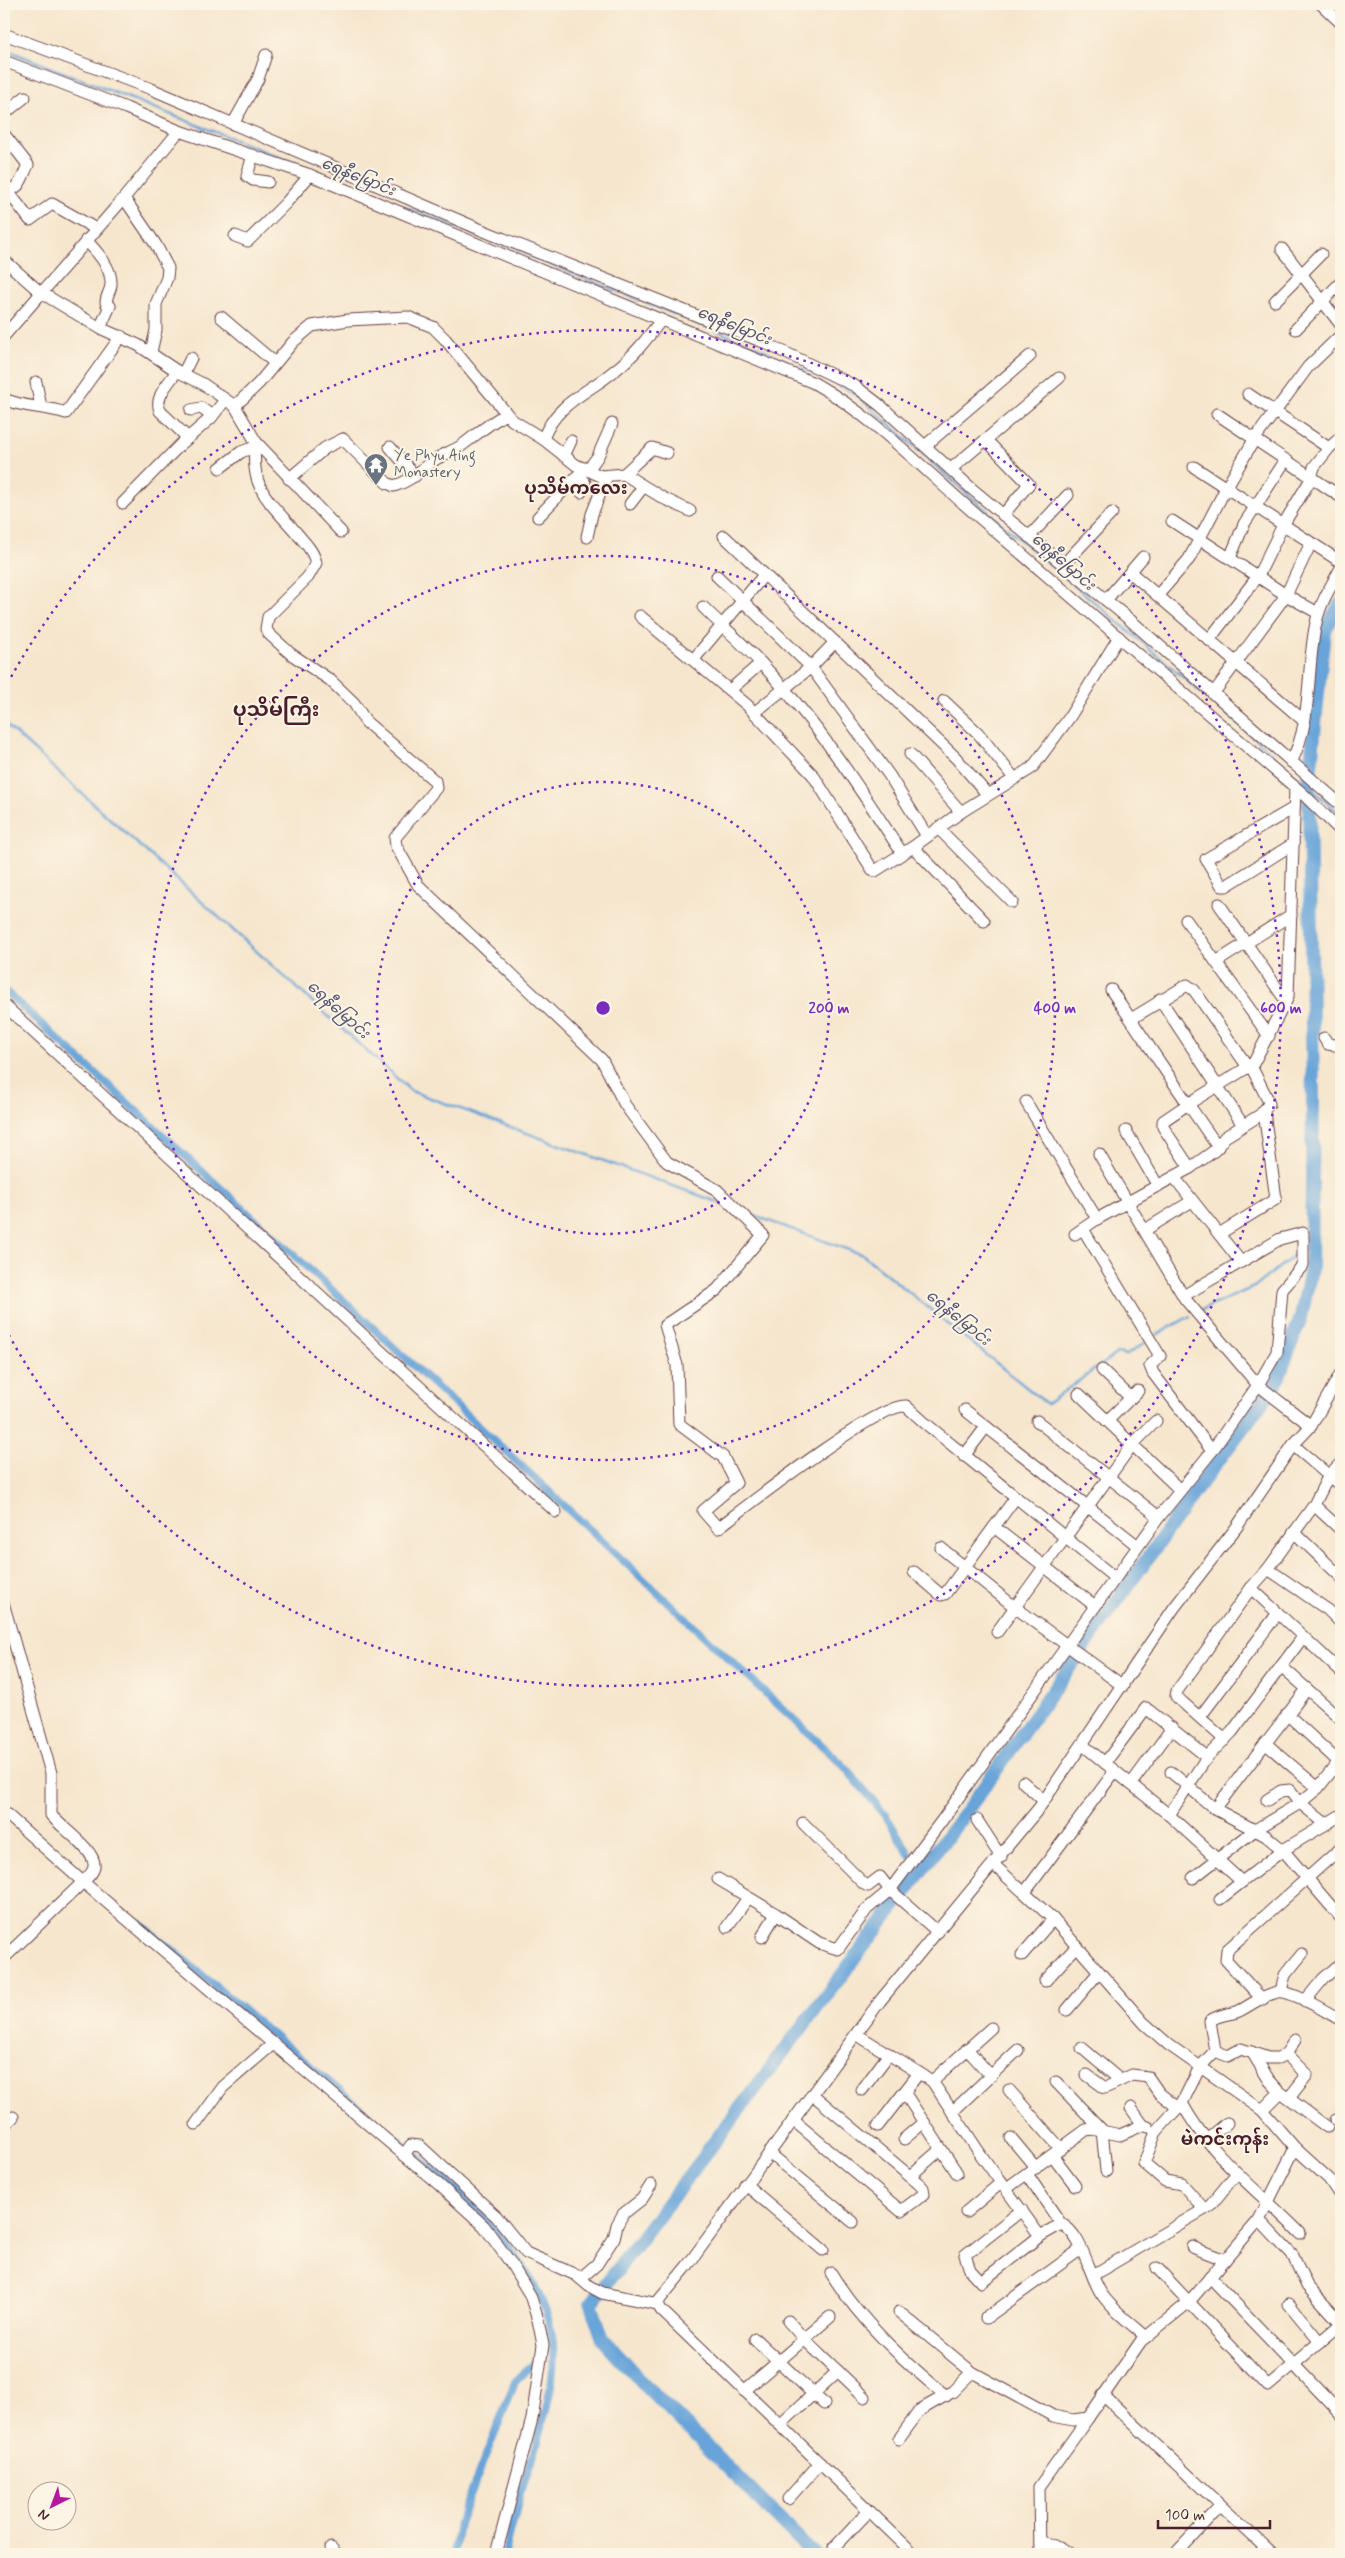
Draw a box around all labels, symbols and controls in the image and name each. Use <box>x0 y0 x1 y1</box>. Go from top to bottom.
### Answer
water label: ရေနီမြောင်း <box>317 151 400 204</box>
water label: ရေနီမြောင်း <box>693 300 776 353</box>
place label: Ye Phyu Aing Monastery <box>394 446 476 483</box>
temple icon: Ye Phyu Aing Monastery <box>363 452 389 486</box>
district label: ပုသိမ်ကလေး <box>524 476 628 502</box>
water label: ရေနီမြောင်း <box>1026 527 1102 598</box>
district label: ပုသိမ်ကြီး <box>233 696 319 725</box>
water label: ရေနီမြောင်း <box>301 975 376 1046</box>
centre of rings <box>594 999 612 1017</box>
text: 200 m <box>809 999 850 1019</box>
text: 400 m <box>1034 999 1076 1019</box>
text: 600 m <box>1260 999 1302 1019</box>
water label: ရေနီမြောင်း <box>920 1284 997 1353</box>
district label: မဲကင်းကုန်း <box>1181 2127 1269 2153</box>
north arrow <box>28 2480 78 2530</box>
scale bar <box>1158 2498 1270 2530</box>
text: N <box>34 2505 53 2525</box>
text: 100 m <box>1165 2506 1205 2526</box>

